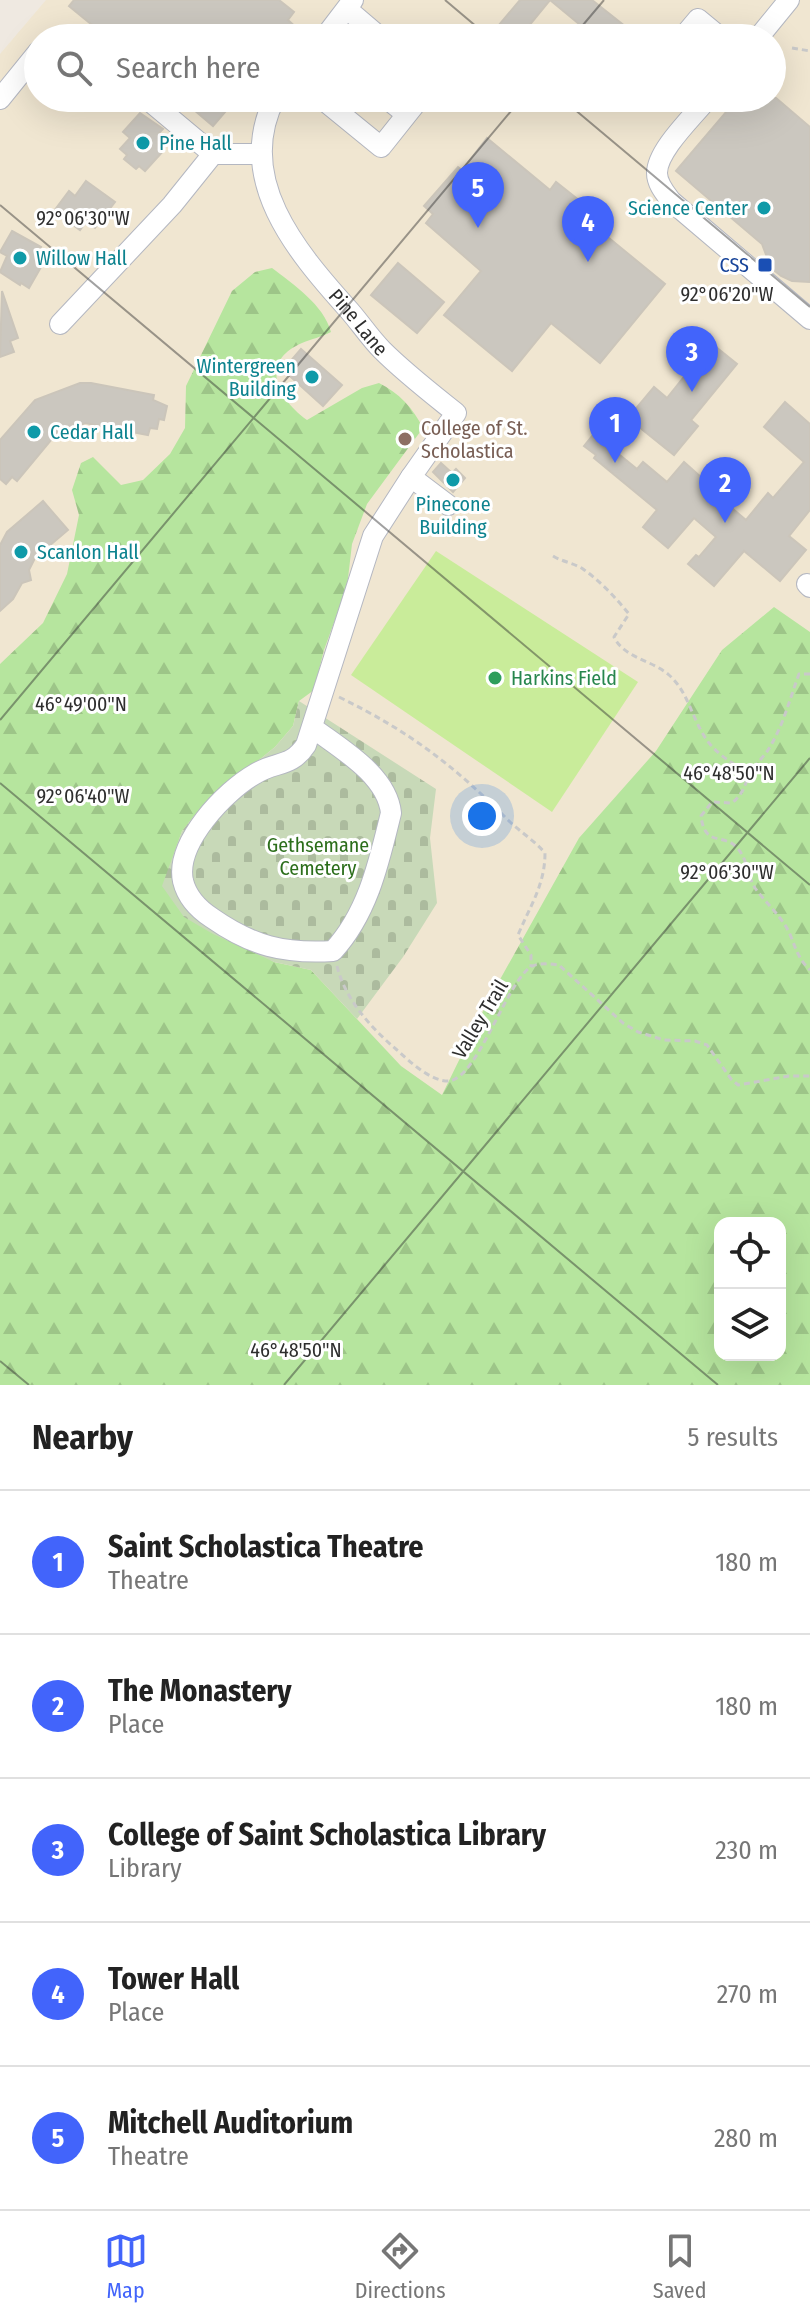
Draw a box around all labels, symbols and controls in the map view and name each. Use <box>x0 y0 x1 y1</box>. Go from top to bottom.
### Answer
search box <box>24 24 786 112</box>
icon: search <box>52 46 96 90</box>
text: Search here <box>116 50 261 86</box>
place label: Pine Hall <box>159 131 232 155</box>
marker: Pine Hall <box>134 134 152 152</box>
pin: 5 <box>452 162 504 228</box>
pin: 4 <box>562 196 614 262</box>
place label: Science Center <box>628 196 748 220</box>
marker: Science Center <box>755 199 773 217</box>
text: 92°06'30"W <box>36 206 130 230</box>
place label: Willow Hall <box>36 246 127 270</box>
marker: Willow Hall <box>11 249 29 267</box>
place label: CSS <box>719 253 749 277</box>
marker: CSS <box>756 256 774 274</box>
text: 92°06'20"W <box>680 282 774 306</box>
street label: Pine Lane <box>324 284 393 361</box>
pin: 3 <box>666 326 718 392</box>
place label: Wintergreen Building <box>197 354 297 401</box>
marker: Wintergreen Building <box>303 368 321 386</box>
pin: 1 <box>589 397 641 463</box>
place label: College of St. Scholastica <box>421 416 527 463</box>
place label: Cedar Hall <box>50 420 134 444</box>
marker: Cedar Hall <box>25 423 43 441</box>
marker: College of St. Scholastica <box>396 430 414 448</box>
pin: 2 <box>699 457 751 523</box>
marker: Pinecone Building <box>444 471 462 489</box>
place label: Pinecone Building <box>415 492 491 539</box>
place label: Scanlon Hall <box>37 540 139 564</box>
marker: Scanlon Hall <box>12 543 30 561</box>
place label: Harkins Field <box>511 666 617 690</box>
marker: Harkins Field <box>486 669 504 687</box>
text: 46°49'00"N <box>35 692 127 716</box>
text: 46°48'50"N <box>683 761 775 785</box>
text: 92°06'40"W <box>36 784 130 808</box>
your location <box>462 796 502 836</box>
park label: Gethsemane Cemetery <box>267 833 369 880</box>
text: 92°06'30"W <box>680 860 774 884</box>
street label: Valley Trail <box>447 975 513 1063</box>
map controls <box>714 1217 786 1361</box>
button: locate <box>714 1217 786 1289</box>
button: layers <box>714 1289 786 1361</box>
text: 46°48'50"N <box>250 1338 342 1362</box>
text: Nearby <box>32 1417 133 1458</box>
text: 5 results <box>688 1422 778 1453</box>
text: Saint Scholastica Theatre <box>108 1529 424 1565</box>
text: 1 <box>53 1547 64 1578</box>
text: 180 m <box>715 1547 778 1578</box>
text: Theatre <box>108 1565 189 1596</box>
text: The Monastery <box>108 1673 292 1709</box>
text: 2 <box>52 1691 64 1722</box>
text: 180 m <box>715 1691 778 1722</box>
text: Place <box>108 1709 164 1740</box>
text: College of Saint Scholastica Library <box>108 1817 546 1853</box>
text: 3 <box>52 1835 64 1866</box>
text: 230 m <box>715 1835 778 1866</box>
text: Library <box>108 1853 182 1884</box>
text: Tower Hall <box>108 1961 239 1997</box>
text: 4 <box>51 1979 65 2010</box>
text: 270 m <box>717 1979 778 2010</box>
text: Place <box>108 1997 164 2028</box>
text: Mitchell Auditorium <box>108 2105 353 2141</box>
text: 5 <box>52 2123 64 2154</box>
text: 280 m <box>714 2123 778 2154</box>
text: Theatre <box>108 2141 189 2172</box>
tab: Map <box>104 2229 148 2304</box>
tab: Directions <box>355 2229 446 2304</box>
tab: Saved <box>653 2229 706 2304</box>

